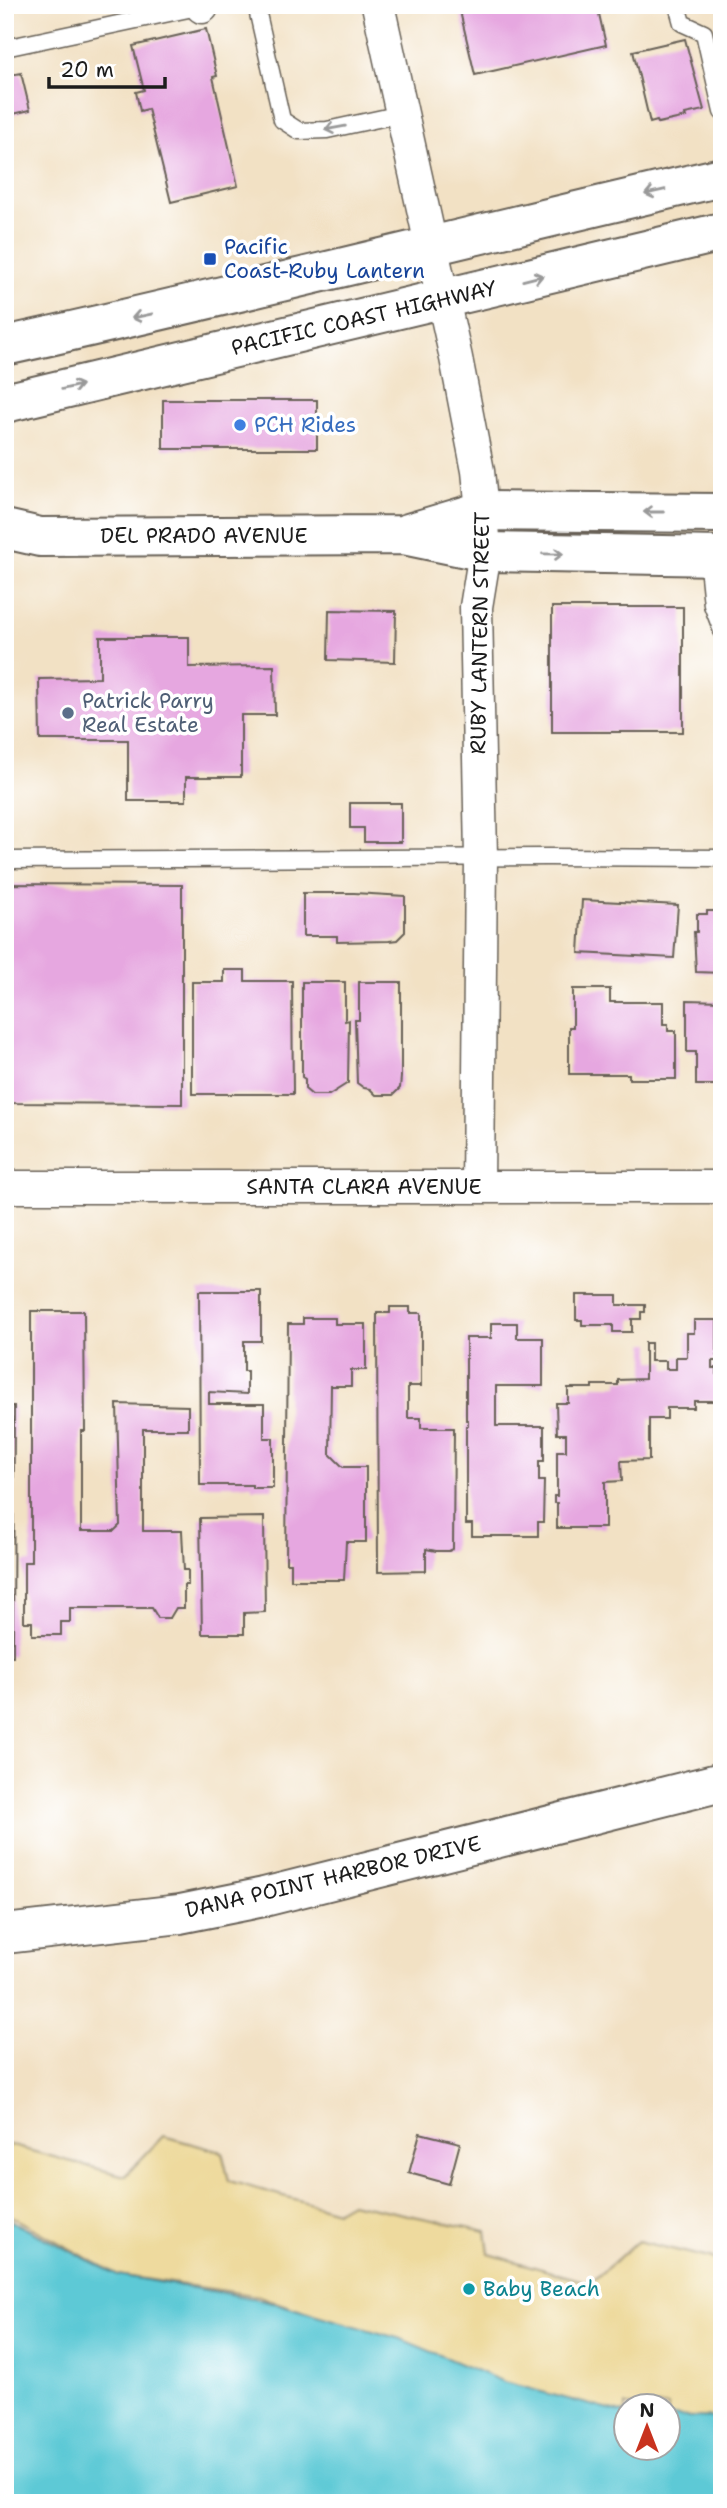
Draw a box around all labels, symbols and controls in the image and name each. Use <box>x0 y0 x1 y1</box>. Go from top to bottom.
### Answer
scale bar <box>49 46 164 90</box>
text: 20 m <box>60 56 114 84</box>
one-way arrow <box>324 122 347 135</box>
one-way arrow <box>644 186 667 199</box>
place label: Pacific Coast-Ruby Lantern <box>224 233 425 285</box>
marker: Pacific Coast-Ruby Lantern <box>202 251 218 267</box>
one-way arrow <box>521 271 544 284</box>
street label: PACIFIC COAST HIGHWAY <box>229 274 500 362</box>
one-way arrow <box>131 310 154 323</box>
one-way arrow <box>60 380 83 394</box>
place label: PCH Rides <box>254 411 356 439</box>
marker: PCH Rides <box>232 417 248 433</box>
one-way arrow <box>642 505 665 519</box>
street label: RUBY LANTERN STREET <box>464 511 496 755</box>
street label: DEL PRADO AVENUE <box>100 522 308 550</box>
one-way arrow <box>541 547 564 561</box>
place label: Patrick Parry Real Estate <box>82 687 214 739</box>
marker: Patrick Parry Real Estate <box>60 705 76 721</box>
street label: SANTA CLARA AVENUE <box>246 1173 482 1201</box>
street label: DANA POINT HARBOR DRIVE <box>182 1829 484 1925</box>
place label: Baby Beach <box>483 2275 600 2303</box>
marker: Baby Beach <box>461 2281 477 2297</box>
north arrow <box>612 2392 682 2462</box>
text: N <box>639 2398 655 2423</box>

